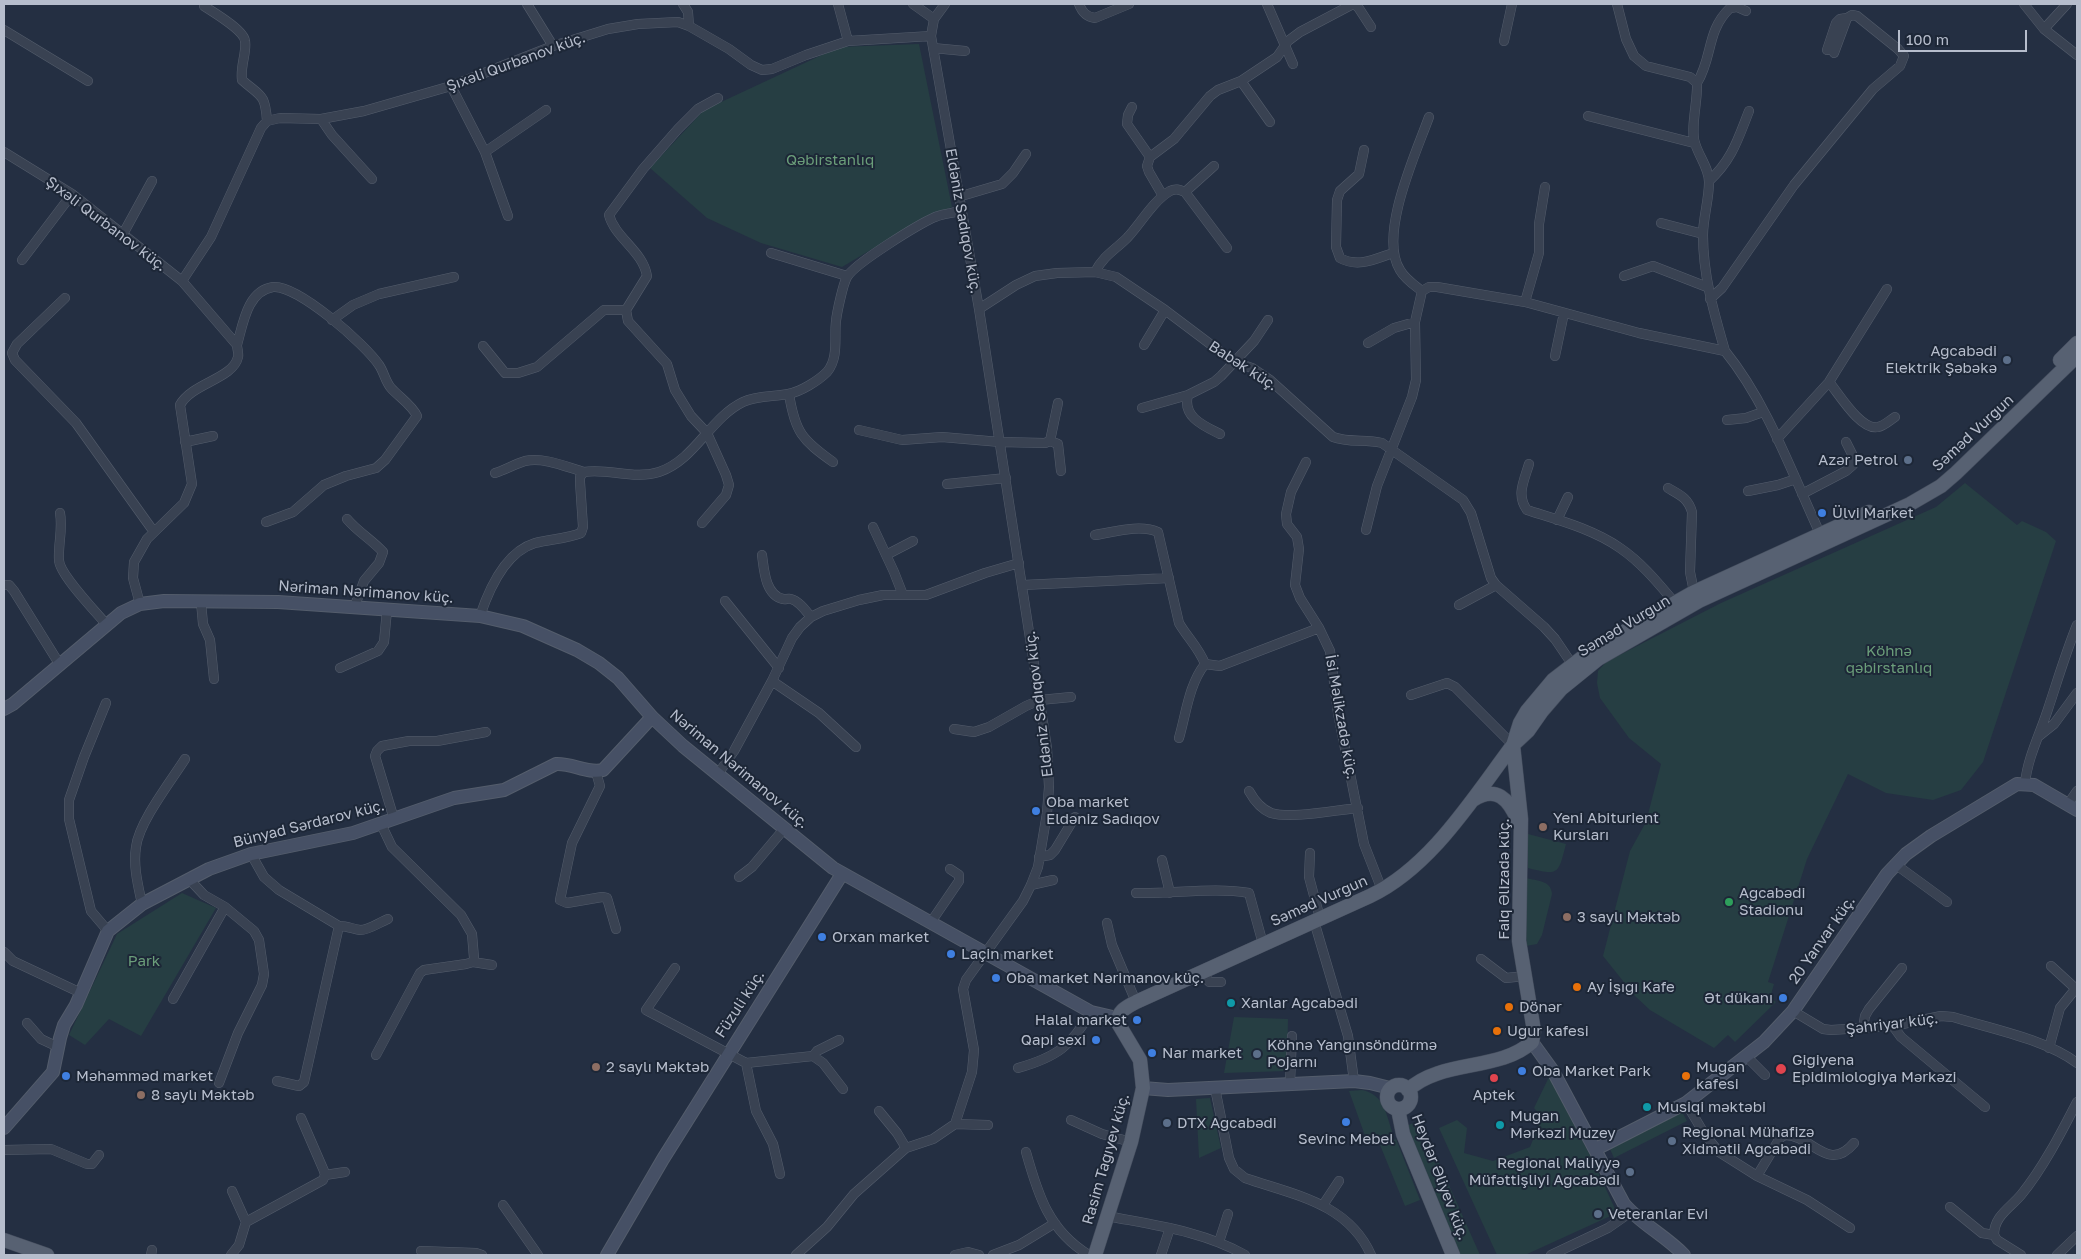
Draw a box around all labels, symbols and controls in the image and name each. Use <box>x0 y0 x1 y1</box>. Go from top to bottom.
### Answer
scale bar <box>1901 20 2030 52</box>
street label: Şıxəli Qurbanov küç. <box>444 28 588 96</box>
text: 100 m <box>1906 30 1949 48</box>
street label: Eldəniz Sadıqov küç. <box>941 147 985 295</box>
park label: Qəbirstanlıq <box>786 151 874 169</box>
street label: Şıxəli Qurbanov küç. <box>42 173 170 275</box>
street label: Babək küç. <box>1205 337 1281 395</box>
place label: Ağcabədi Elektrik Şəbəkə <box>1885 342 1997 377</box>
marker: Ağcabədi Elektrik Şəbəkə <box>2001 354 2013 366</box>
street label: Səməd Vurğun <box>1929 391 2017 475</box>
place label: Azər Petrol <box>1818 451 1898 469</box>
marker: Azər Petrol <box>1902 454 1914 466</box>
place label: Ülvi Market <box>1832 504 1914 522</box>
marker: Ülvi Market <box>1816 507 1828 519</box>
street label: Nəriman Nərimanov küç. <box>278 577 454 607</box>
street label: Səməd Vurğun <box>1575 591 1673 661</box>
street label: Eldəniz Sadıqov küç. <box>1021 630 1057 778</box>
park label: Köhnə qəbirstanlıq <box>1846 642 1932 677</box>
street label: İsi Məlikzadə küç. <box>1321 653 1361 781</box>
street label: Nəriman Nərimanov küç. <box>666 706 812 832</box>
place label: Oba market Eldəniz Sadıqov <box>1046 793 1160 828</box>
street label: Bünyad Sərdarov küç. <box>231 796 387 852</box>
marker: Oba market Eldəniz Sadıqov <box>1030 805 1042 817</box>
place label: Yeni Abiturient Kursları <box>1553 809 1659 844</box>
street label: Faiq Əlizadə küç. <box>1495 818 1513 940</box>
marker: Yeni Abiturient Kursları <box>1537 821 1549 833</box>
street label: Səməd Vurğun <box>1268 872 1370 930</box>
place label: Ağcabədi Stadionu <box>1739 884 1806 919</box>
street label: 20 Yanvar küç. <box>1785 892 1859 988</box>
marker: Ağcabədi Stadionu <box>1723 896 1735 908</box>
place label: 3 saylı Məktəb <box>1577 908 1680 926</box>
marker: 3 saylı Məktəb <box>1561 911 1573 923</box>
place label: Orxan market <box>832 928 929 946</box>
marker: Orxan market <box>816 931 828 943</box>
place label: Laçin market <box>961 945 1054 963</box>
marker: Laçin market <box>945 948 957 960</box>
park label: Park <box>128 952 160 970</box>
street label: Füzuli küç. <box>711 967 769 1041</box>
place label: Oba market Nərimanov küç. <box>1006 969 1204 987</box>
marker: Oba market Nərimanov küç. <box>990 972 1002 984</box>
place label: Ay İşığı Kafe <box>1587 978 1675 996</box>
marker: Ay İşığı Kafe <box>1571 981 1583 993</box>
place label: Әt dükanı <box>1704 989 1773 1007</box>
marker: Әt dükanı <box>1777 992 1789 1004</box>
place label: Xanlar Ağcabədi <box>1241 994 1358 1012</box>
marker: Xanlar Ağcabədi <box>1225 997 1237 1009</box>
place label: Dönər <box>1519 998 1562 1016</box>
marker: Dönər <box>1503 1001 1515 1013</box>
street label: Şəhriyar küç. <box>1845 1009 1939 1039</box>
place label: Halal market <box>1035 1011 1127 1029</box>
marker: Halal market <box>1131 1014 1143 1026</box>
place label: Uğur kafesi <box>1507 1022 1589 1040</box>
marker: Uğur kafesi <box>1491 1025 1503 1037</box>
place label: Qapi sexi <box>1021 1031 1086 1049</box>
marker: Qapi sexi <box>1090 1034 1102 1046</box>
place label: Köhnə Yanğınsöndürmə Pojarnı <box>1267 1036 1437 1071</box>
place label: Nar market <box>1162 1044 1242 1062</box>
marker: Nar market <box>1146 1047 1158 1059</box>
marker: Köhnə Yanğınsöndürmə Pojarnı <box>1251 1048 1263 1060</box>
place label: Gigiyena Epidimiologiya Mərkəzi <box>1792 1051 1957 1086</box>
place label: 2 saylı Məktəb <box>606 1058 709 1076</box>
place label: Muğan kafesi <box>1696 1058 1745 1093</box>
marker: 2 saylı Məktəb <box>590 1061 602 1073</box>
place label: Oba Market Park <box>1532 1062 1651 1080</box>
marker: Gigiyena Epidimiologiya Mərkəzi <box>1774 1062 1788 1076</box>
marker: Oba Market Park <box>1516 1065 1528 1077</box>
place label: Məhəmməd market <box>76 1067 213 1085</box>
marker: Məhəmməd market <box>60 1070 72 1082</box>
marker: Muğan kafesi <box>1680 1070 1692 1082</box>
marker: Aptek <box>1488 1072 1500 1084</box>
place label: 8 saylı Məktəb <box>151 1086 255 1104</box>
place label: Aptek <box>1473 1086 1515 1104</box>
marker: 8 saylı Məktəb <box>135 1089 147 1101</box>
street label: Rasim Tağıyev küç. <box>1079 1091 1133 1227</box>
place label: Musiqi məktəbi <box>1657 1098 1766 1116</box>
marker: Musiqi məktəbi <box>1641 1101 1653 1113</box>
place label: Muğan Mərkəzi Muzey <box>1510 1107 1616 1142</box>
street label: Heydər Əliyev küç. <box>1408 1111 1472 1243</box>
place label: DTX Ağcabədi <box>1177 1114 1277 1132</box>
marker: Sevinc Mebel <box>1340 1116 1352 1128</box>
marker: DTX Ağcabədi <box>1161 1117 1173 1129</box>
marker: Muğan Mərkəzi Muzey <box>1494 1119 1506 1131</box>
place label: Regional Mühafizə Xidmətii Ağcabədi <box>1682 1123 1814 1158</box>
place label: Sevinc Mebel <box>1298 1130 1394 1148</box>
marker: Regional Mühafizə Xidmətii Ağcabədi <box>1666 1135 1678 1147</box>
place label: Regional Maliyyə Müfəttişliyi Ağcabədi <box>1469 1154 1620 1189</box>
marker: Regional Maliyyə Müfəttişliyi Ağcabədi <box>1624 1166 1636 1178</box>
place label: Veteranlar Evi <box>1608 1205 1708 1223</box>
marker: Veteranlar Evi <box>1592 1208 1604 1220</box>

